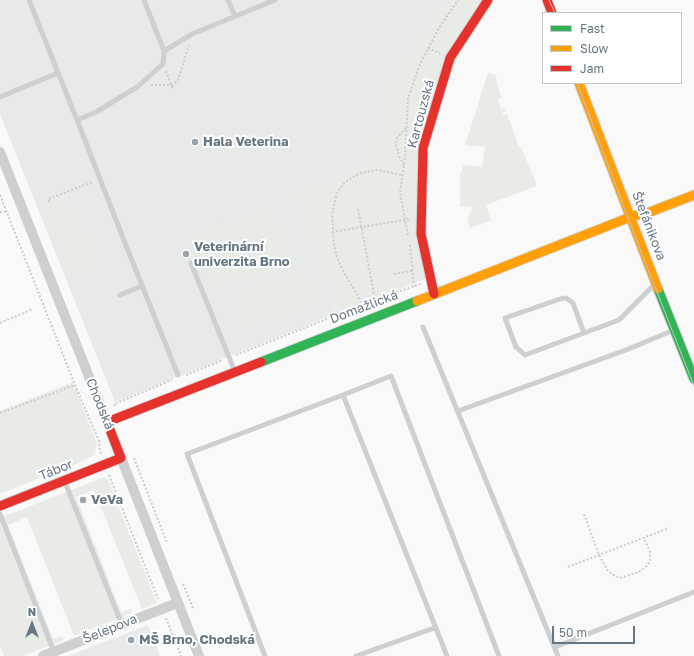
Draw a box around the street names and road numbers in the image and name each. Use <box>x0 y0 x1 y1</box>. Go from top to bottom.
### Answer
street label: Kartouzská <box>404 78 438 150</box>
street label: Štefánikova <box>629 189 669 263</box>
street label: Domažlická <box>328 287 400 327</box>
street label: Chodská <box>83 376 117 432</box>
street label: Tábor <box>37 456 75 484</box>
street label: Šelepova <box>81 611 139 647</box>

